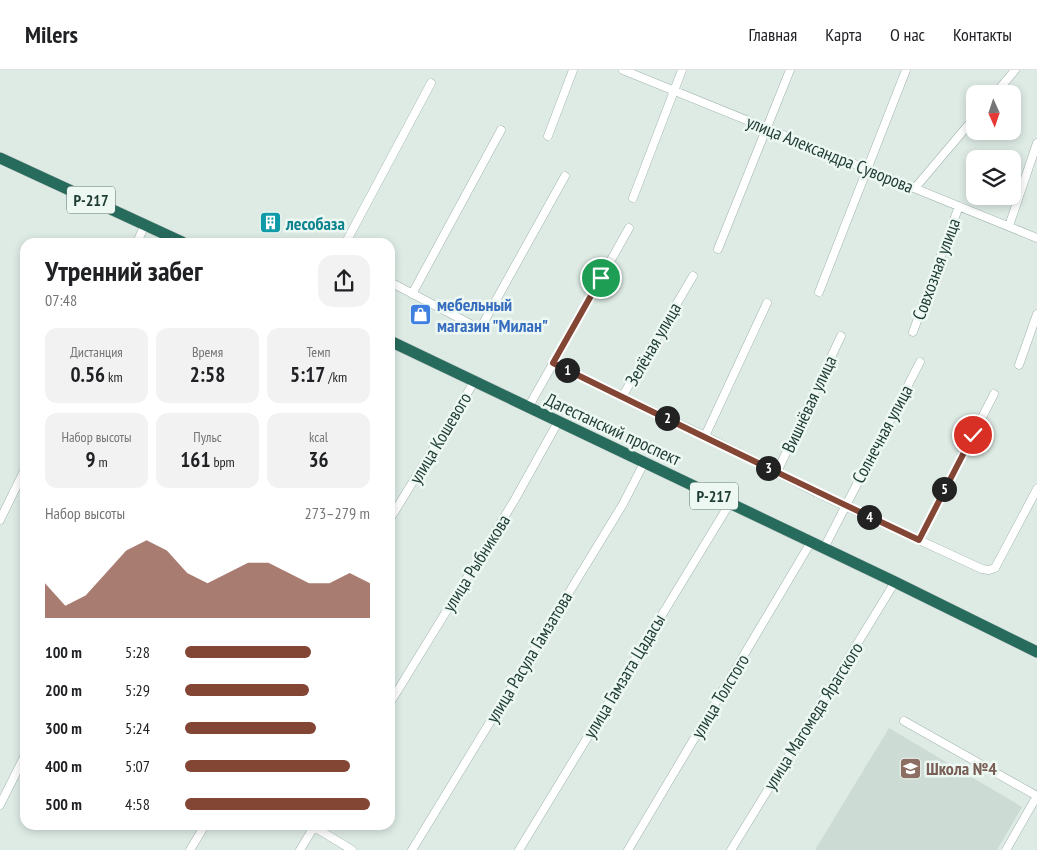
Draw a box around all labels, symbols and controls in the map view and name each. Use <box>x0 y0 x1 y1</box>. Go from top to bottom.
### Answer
text: Milers <box>25 19 78 50</box>
text: Главная <box>749 23 797 46</box>
text: Карта <box>825 23 862 46</box>
text: О нас <box>890 23 925 46</box>
text: Контакты <box>953 23 1012 46</box>
north arrow <box>966 85 1021 140</box>
map controls <box>966 85 1021 205</box>
street label: улица Александра Суворова <box>743 110 917 198</box>
button: layers <box>966 150 1021 205</box>
road number: Р-217 <box>67 186 115 214</box>
building icon: лесобаза <box>258 211 282 235</box>
place label: лесобаза <box>285 212 345 235</box>
street label: Совхозная улица <box>907 215 965 323</box>
text: Утренний забег <box>45 252 203 289</box>
button: share <box>318 255 370 307</box>
pin <box>580 257 622 299</box>
icon: arrive <box>587 264 615 292</box>
text: 07:48 <box>45 290 77 310</box>
place label: мебельный магазин "Милан" <box>437 293 548 337</box>
street label: Зелёная улица <box>620 298 686 390</box>
shop icon: мебельный магазин "Милан" <box>409 302 433 326</box>
text: Дистанция <box>70 343 123 361</box>
text: Время <box>192 343 223 361</box>
text: Темп <box>307 343 330 361</box>
street label: Вишнёвая улица <box>777 352 841 456</box>
pin: 1 <box>554 358 580 382</box>
text: 0.56 <box>70 361 105 388</box>
text: 2:58 <box>190 361 225 388</box>
text: 5:17 <box>290 361 325 388</box>
text: 1 <box>564 361 571 379</box>
text: km <box>105 368 123 386</box>
text: /km <box>325 368 347 386</box>
street label: Солнечная улица <box>847 381 917 487</box>
street label: улица Кошевого <box>404 388 476 488</box>
street label: Дагестанский проспект <box>542 388 685 471</box>
pin: 2 <box>654 406 680 430</box>
text: 2 <box>664 409 671 427</box>
pin <box>952 414 994 456</box>
icon: check <box>959 421 987 449</box>
text: Набор высоты <box>61 428 132 446</box>
text: Пульс <box>193 428 222 446</box>
text: kcal <box>309 428 328 446</box>
text: 9 <box>85 446 95 473</box>
text: 161 <box>180 446 210 473</box>
text: 36 <box>308 446 329 473</box>
text: m <box>95 453 108 471</box>
text: bpm <box>210 453 235 471</box>
pin: 3 <box>756 456 780 480</box>
text: 3 <box>765 459 772 477</box>
pin: 5 <box>932 476 956 502</box>
text: 5 <box>941 480 948 498</box>
road number: Р-217 <box>690 482 738 510</box>
text: Набор высоты <box>45 503 125 523</box>
text: 273–279 m <box>305 503 370 523</box>
pin: 4 <box>856 504 882 530</box>
text: 4 <box>866 508 873 526</box>
street label: улица Рыбникова <box>437 510 515 616</box>
street label: улица Расула Гамзатова <box>481 587 577 727</box>
street label: улица Гамзата Цадасы <box>578 610 670 742</box>
street label: улица Магомеда Ярагского <box>758 638 868 794</box>
text: 100 m <box>45 642 82 662</box>
text: 5:28 <box>125 642 150 662</box>
street label: улица Толстого <box>686 650 754 742</box>
text: 200 m <box>45 680 82 700</box>
text: 5:29 <box>125 680 150 700</box>
text: 300 m <box>45 718 82 738</box>
text: 5:24 <box>125 718 150 738</box>
text: 400 m <box>45 756 82 776</box>
text: 5:07 <box>125 756 150 776</box>
school or university icon: Школа №4 <box>898 756 922 780</box>
place label: Школа №4 <box>926 757 997 780</box>
text: 500 m <box>45 794 82 814</box>
text: 4:58 <box>125 794 150 814</box>

